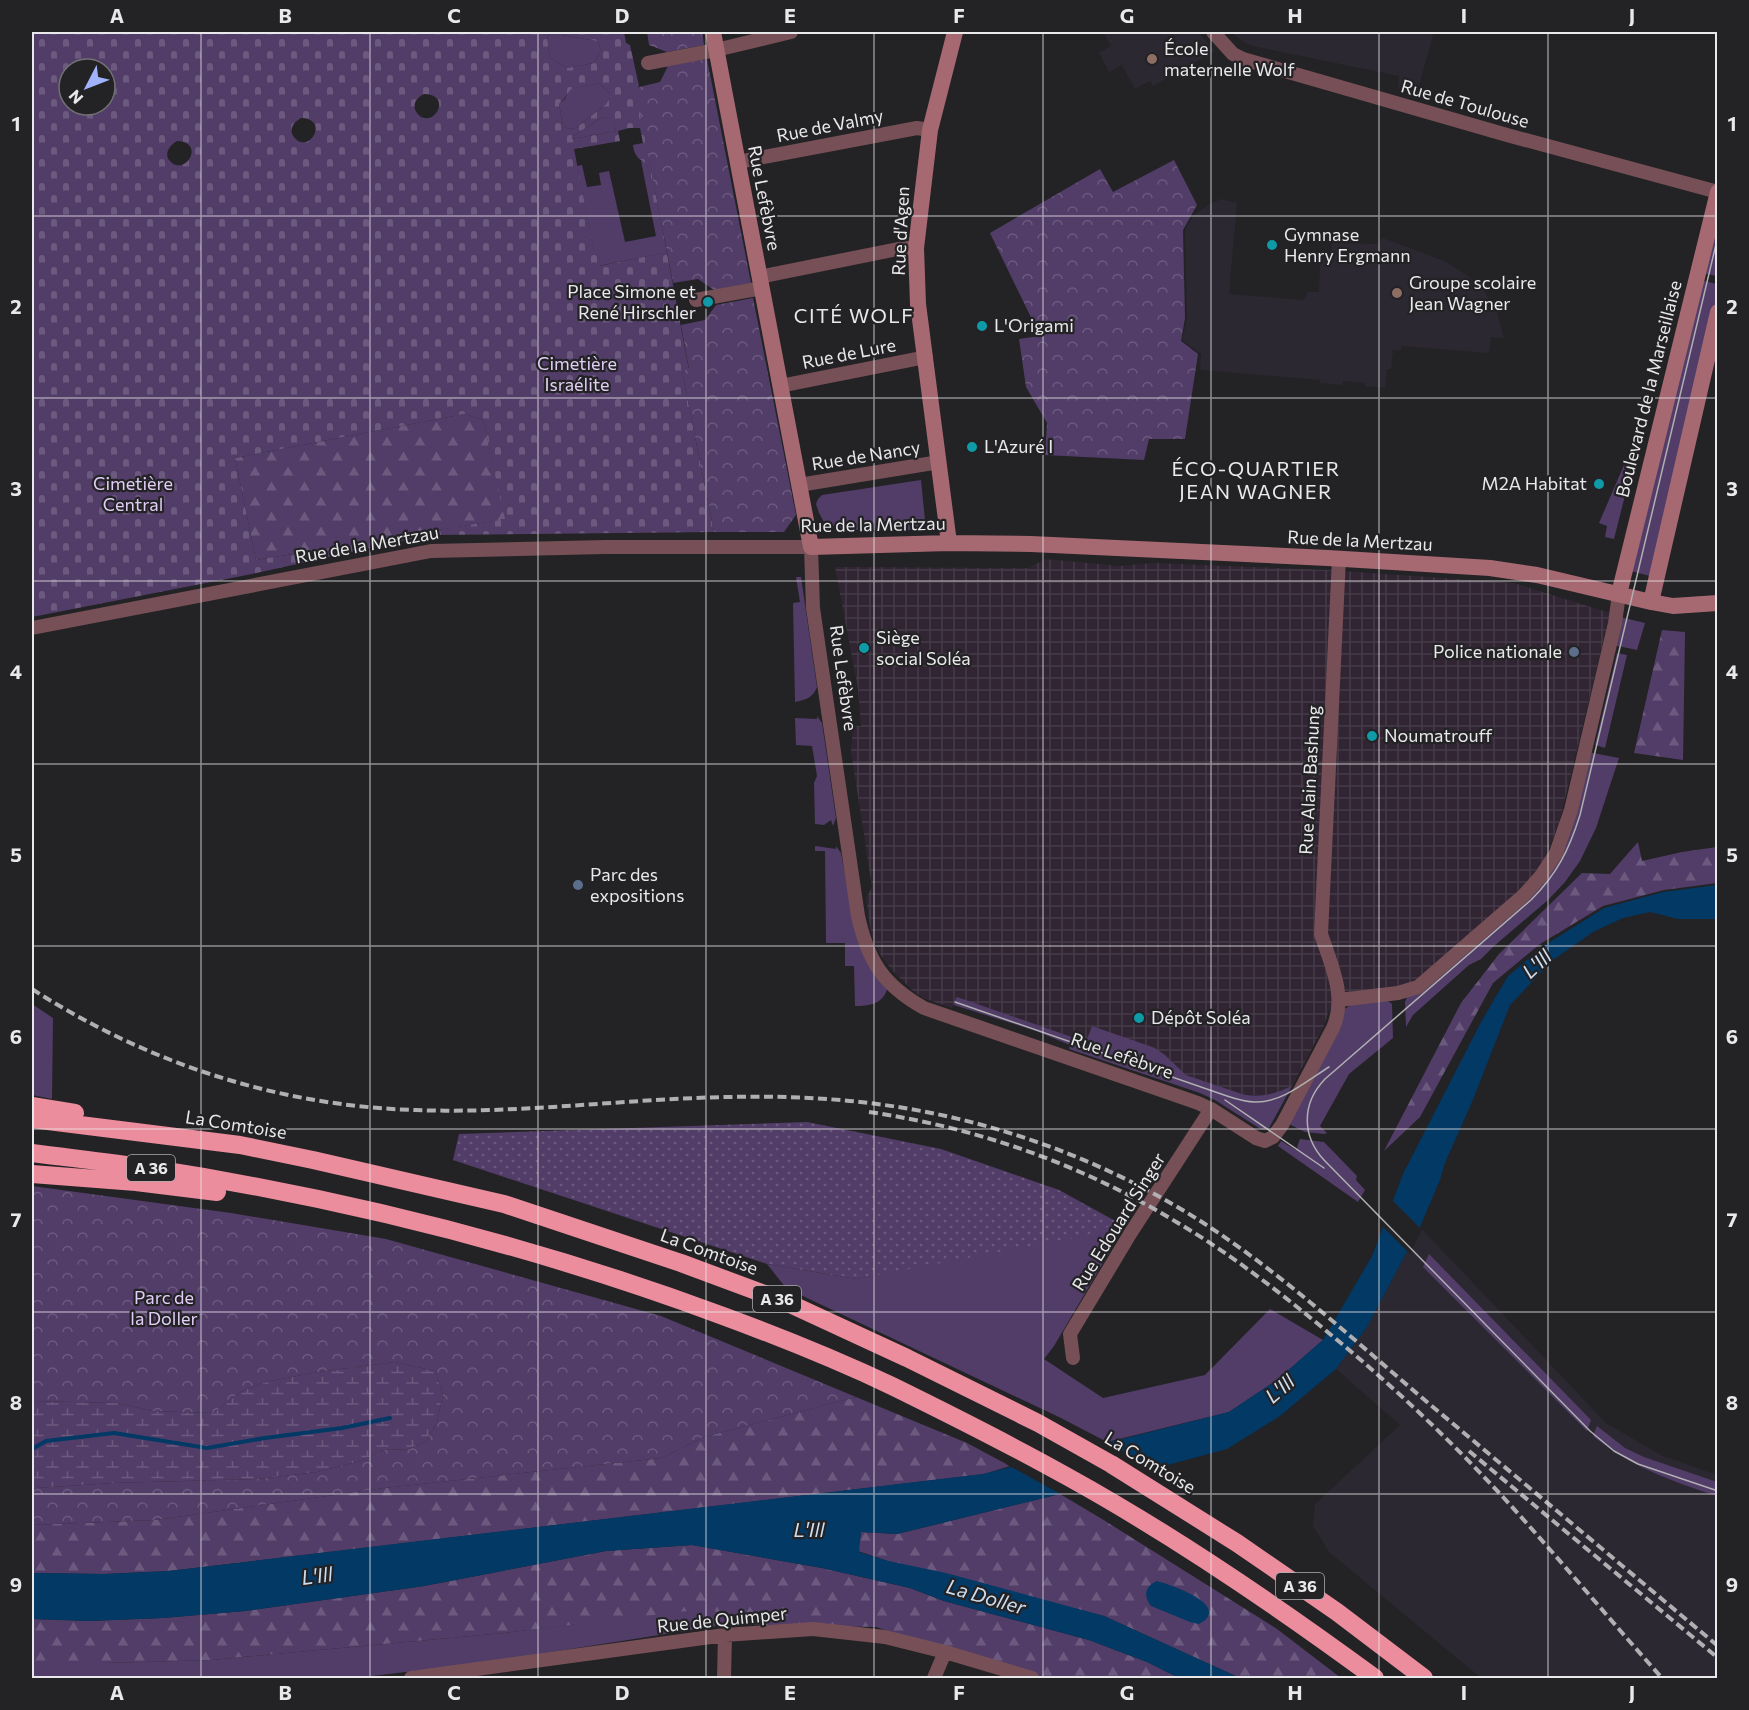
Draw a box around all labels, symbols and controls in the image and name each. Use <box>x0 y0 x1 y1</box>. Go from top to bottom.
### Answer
text: A <box>110 3 124 27</box>
text: B <box>278 3 292 27</box>
text: C <box>447 3 461 27</box>
text: D <box>615 3 629 27</box>
text: E <box>784 3 796 27</box>
text: F <box>953 3 965 27</box>
text: G <box>1120 3 1134 27</box>
text: H <box>1288 3 1303 27</box>
text: I <box>1461 3 1467 27</box>
text: J <box>1629 3 1635 27</box>
place label: École maternelle Wolf <box>1164 37 1295 80</box>
marker: École maternelle Wolf <box>1145 52 1159 66</box>
north arrow <box>57 57 117 117</box>
street label: Rue de Toulouse <box>1399 74 1532 132</box>
text: N <box>64 87 87 108</box>
street label: Rue de Valmy <box>774 104 885 146</box>
text: 1 <box>11 111 21 135</box>
text: 1 <box>1727 111 1737 135</box>
street label: Rue Lefèbvre <box>744 143 786 252</box>
street label: Rue d'Agen <box>887 186 913 276</box>
place label: Gymnase Henry Ergmann <box>1284 223 1411 266</box>
marker: Gymnase Henry Ergmann <box>1265 238 1279 252</box>
place label: Groupe scolaire Jean Wagner <box>1409 271 1536 314</box>
street label: Boulevard de la Marseillaise <box>1610 278 1686 499</box>
place label: Place Simone et René Hirschler <box>567 280 696 323</box>
marker: Groupe scolaire Jean Wagner <box>1390 286 1404 300</box>
text: 2 <box>10 294 22 318</box>
text: 2 <box>1726 294 1738 318</box>
marker: Place Simone et René Hirschler <box>701 295 715 309</box>
district label: CITÉ WOLF <box>794 303 914 327</box>
place label: L'Origami <box>994 314 1074 336</box>
marker: L'Origami <box>975 319 989 333</box>
street label: Rue de Lure <box>800 333 898 373</box>
park label: Cimetière Israélite <box>537 352 617 395</box>
place label: L'Azuré I <box>984 435 1053 457</box>
street label: Rue de Nancy <box>810 436 922 474</box>
marker: L'Azuré I <box>965 440 979 454</box>
district label: ÉCO-QUARTIER JEAN WAGNER <box>1171 456 1341 503</box>
park label: Cimetière Central <box>93 472 173 515</box>
place label: M2A Habitat <box>1482 472 1587 494</box>
text: 3 <box>10 476 22 500</box>
text: 3 <box>1726 476 1738 500</box>
marker: M2A Habitat <box>1592 477 1606 491</box>
street label: Rue de la Mertzau <box>800 512 946 536</box>
street label: Rue de la Mertzau <box>293 521 440 567</box>
street label: Rue de la Mertzau <box>1287 525 1433 555</box>
street label: Rue Lefèbvre <box>826 623 862 732</box>
place label: Siège social Soléa <box>876 626 971 669</box>
place label: Police nationale <box>1433 640 1562 662</box>
marker: Siège social Soléa <box>857 641 871 655</box>
marker: Police nationale <box>1567 645 1581 659</box>
text: 4 <box>10 659 22 683</box>
text: 4 <box>1726 659 1738 683</box>
street label: Rue Alain Bashung <box>1294 705 1324 855</box>
place label: Noumatrouff <box>1384 724 1493 746</box>
marker: Noumatrouff <box>1365 729 1379 743</box>
text: 5 <box>10 842 22 866</box>
text: 5 <box>1726 842 1738 866</box>
place label: Parc des expositions <box>590 863 684 906</box>
marker: Parc des expositions <box>571 878 585 892</box>
water label: L'Ill <box>1517 943 1557 983</box>
place label: Dépôt Soléa <box>1151 1006 1251 1028</box>
marker: Dépôt Soléa <box>1132 1011 1146 1025</box>
text: 6 <box>10 1024 22 1048</box>
text: 6 <box>1726 1024 1738 1048</box>
street label: Rue Lefèbvre <box>1068 1027 1176 1083</box>
street label: La Comtoise <box>184 1105 288 1143</box>
street label: Rue Edouard Singer <box>1067 1148 1170 1295</box>
road number: A 36 <box>127 1155 175 1181</box>
text: 7 <box>11 1207 22 1231</box>
text: 7 <box>1727 1207 1738 1231</box>
street label: La Comtoise <box>658 1223 761 1279</box>
park label: Parc de la Doller <box>130 1286 198 1329</box>
road number: A 36 <box>753 1286 801 1312</box>
water label: L'Ill <box>1260 1368 1300 1408</box>
text: 8 <box>10 1390 22 1414</box>
text: 8 <box>1726 1390 1738 1414</box>
street label: La Comtoise <box>1101 1426 1200 1498</box>
water label: L'Ill <box>793 1517 826 1541</box>
water label: L'Ill <box>300 1561 335 1589</box>
text: 9 <box>10 1572 22 1596</box>
text: 9 <box>1726 1572 1738 1596</box>
water label: La Doller <box>944 1573 1030 1619</box>
road number: A 36 <box>1276 1573 1324 1599</box>
street label: Rue de Quimper <box>656 1601 788 1637</box>
text: A <box>110 1680 124 1704</box>
text: B <box>278 1680 292 1704</box>
text: C <box>447 1680 461 1704</box>
text: D <box>615 1680 629 1704</box>
text: E <box>784 1680 796 1704</box>
text: F <box>953 1680 965 1704</box>
text: G <box>1120 1680 1134 1704</box>
text: H <box>1288 1680 1303 1704</box>
text: I <box>1461 1680 1467 1704</box>
text: J <box>1629 1680 1635 1704</box>

